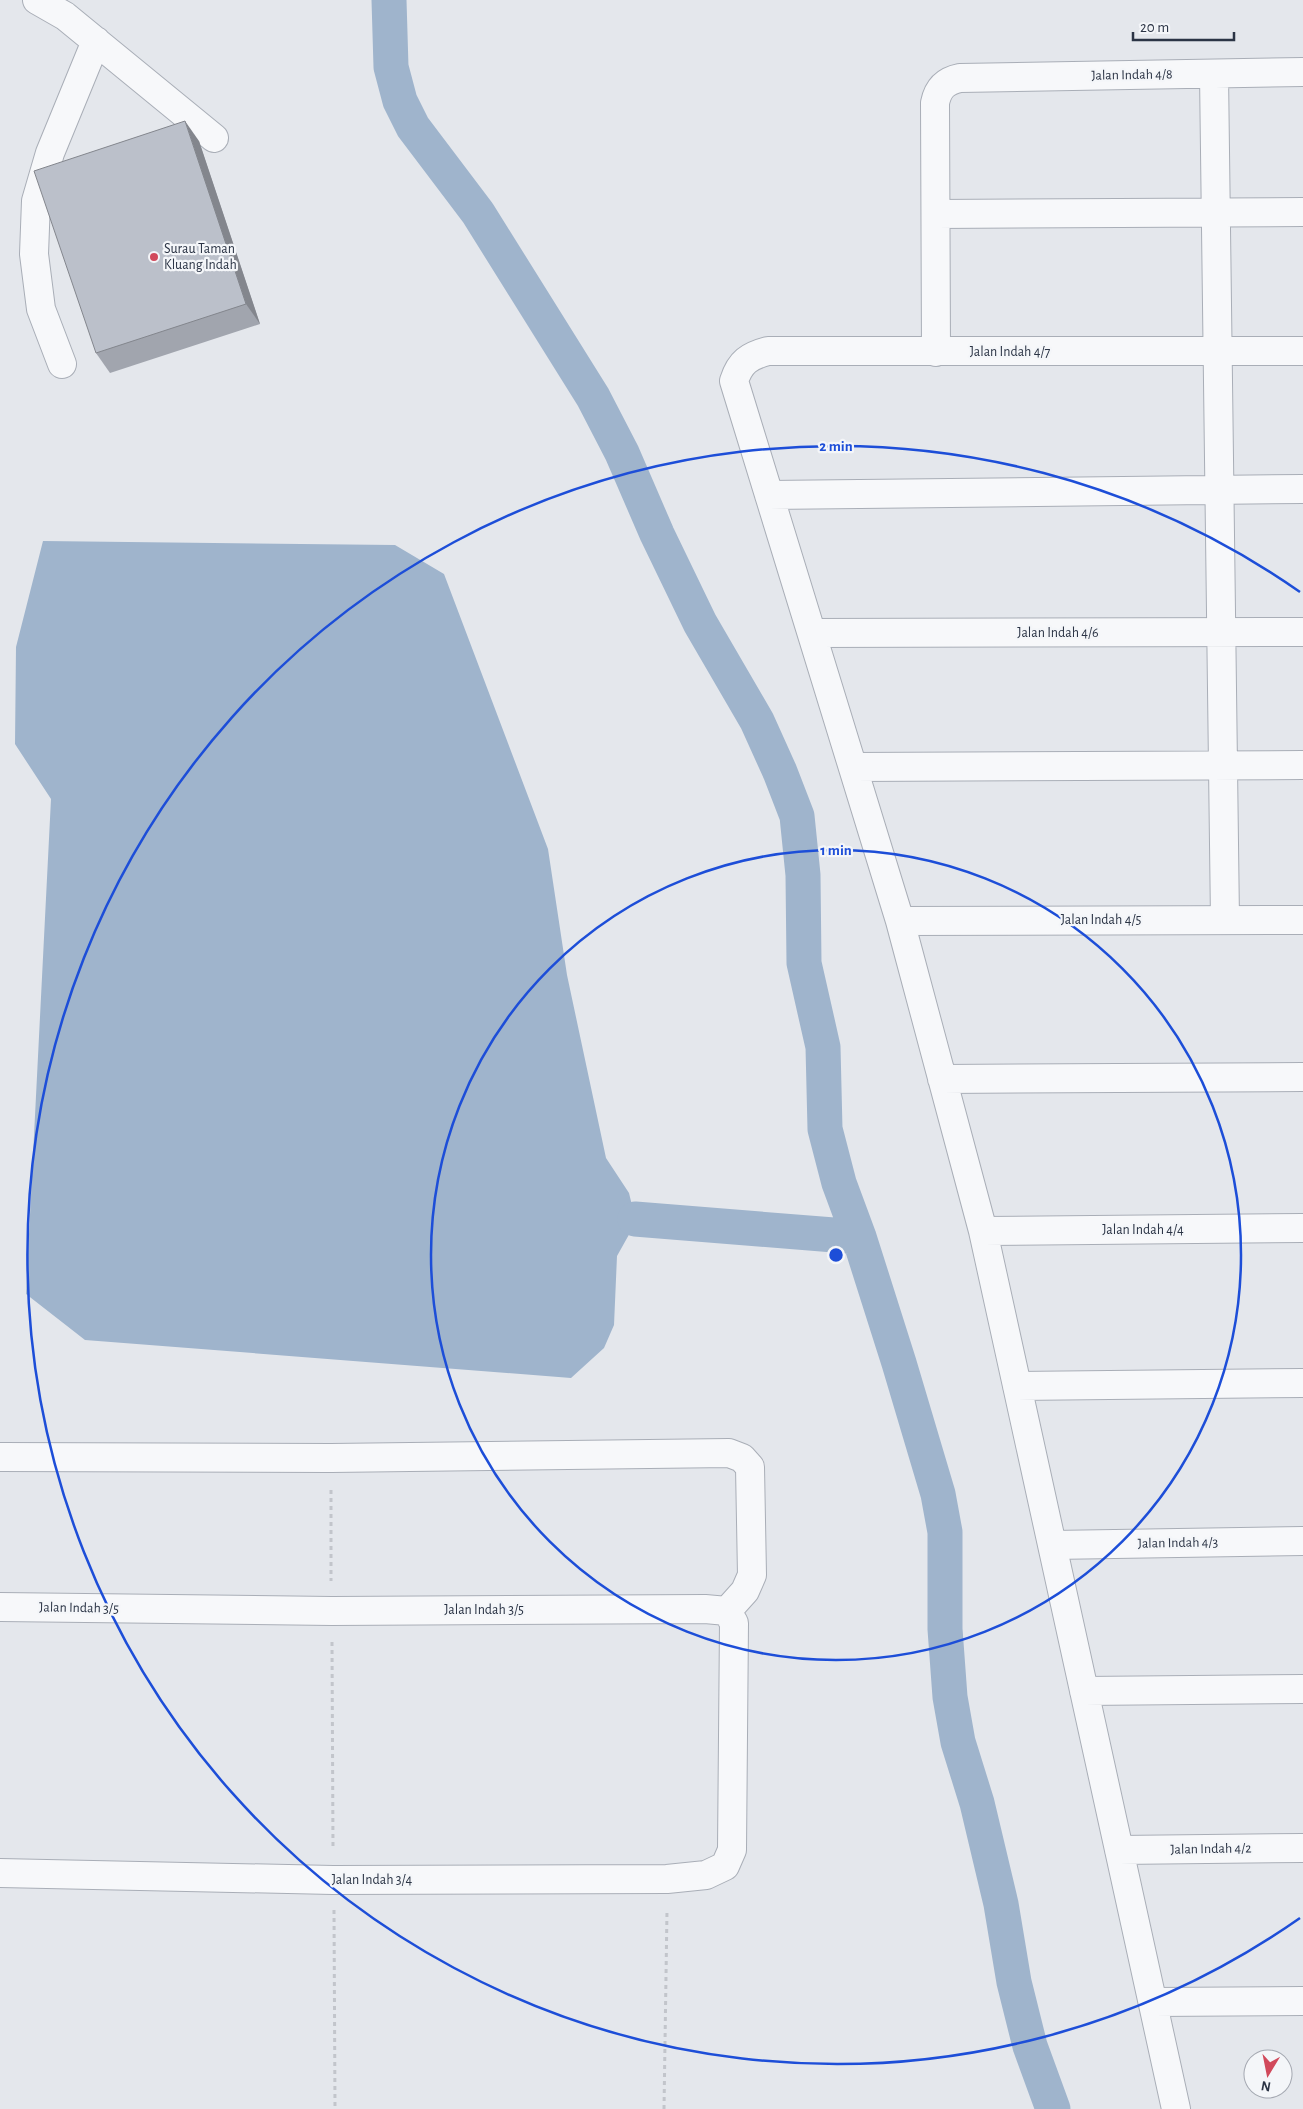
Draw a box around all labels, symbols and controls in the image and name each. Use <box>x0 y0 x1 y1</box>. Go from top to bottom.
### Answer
scale bar <box>1133 10 1234 42</box>
text: 20 m <box>1140 20 1169 35</box>
street label: Jalan Indah 4/8 <box>1091 67 1173 83</box>
place label: Surau Taman Kluang Indah <box>164 242 237 272</box>
marker: Surau Taman Kluang Indah <box>148 251 160 263</box>
street label: Jalan Indah 4/7 <box>970 345 1050 359</box>
text: 2 min <box>819 439 853 454</box>
street label: Jalan Indah 4/6 <box>1017 626 1099 640</box>
text: 1 min <box>820 843 852 858</box>
street label: Jalan Indah 4/5 <box>1061 913 1141 927</box>
street label: Jalan Indah 4/4 <box>1102 1223 1184 1237</box>
centre of rings <box>827 1246 845 1264</box>
street label: Jalan Indah 4/3 <box>1138 1535 1219 1551</box>
street label: Jalan Indah 3/5 <box>39 1600 119 1616</box>
street label: Jalan Indah 3/5 <box>444 1603 524 1617</box>
street label: Jalan Indah 4/2 <box>1170 1841 1252 1857</box>
street label: Jalan Indah 3/4 <box>332 1873 413 1887</box>
north arrow <box>1243 2049 1293 2099</box>
text: N <box>1260 2078 1272 2094</box>

